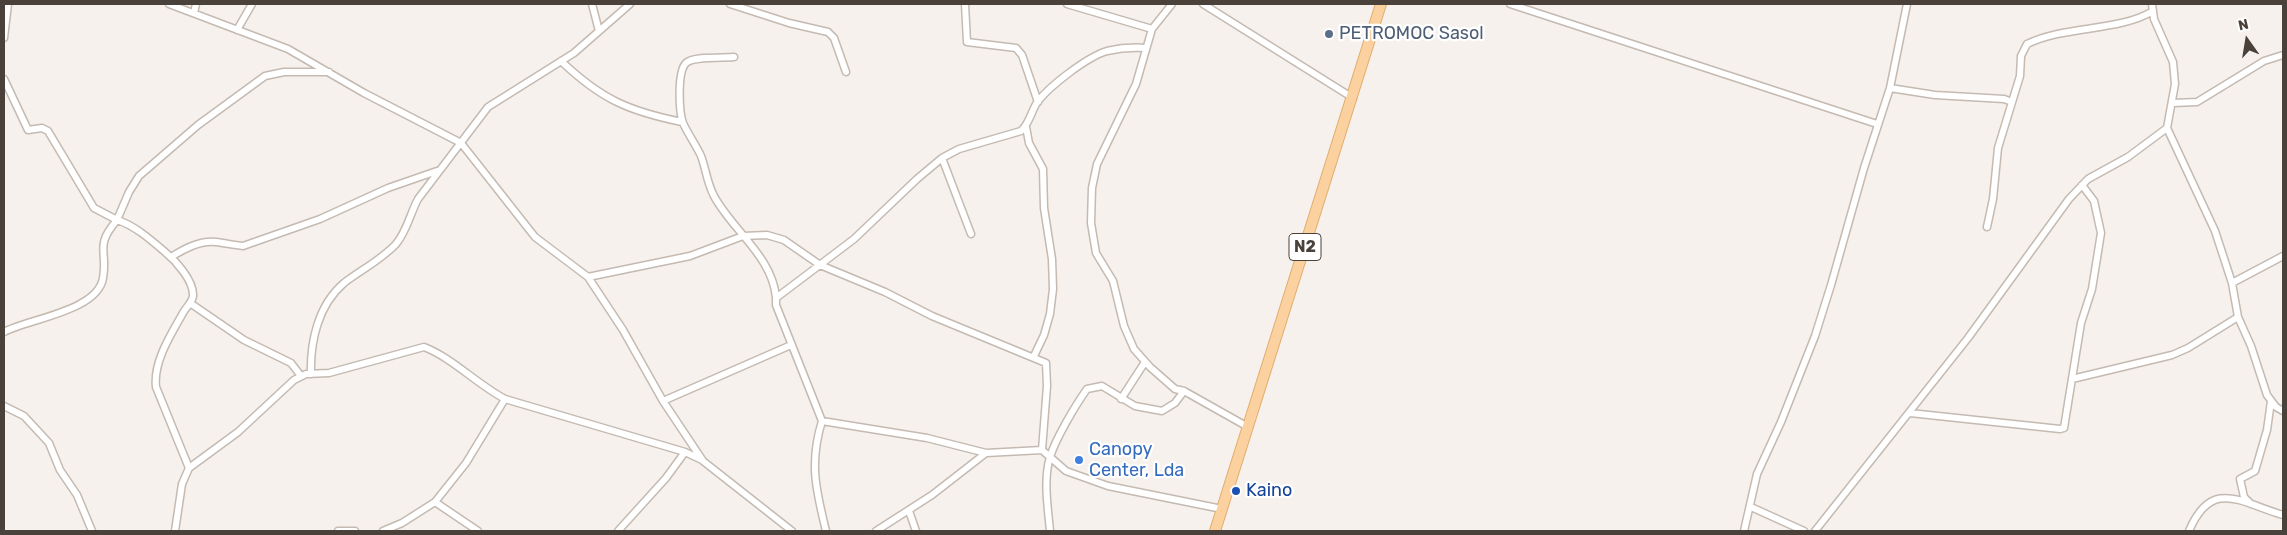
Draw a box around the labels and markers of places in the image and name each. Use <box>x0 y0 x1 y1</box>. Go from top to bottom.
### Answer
place label: PETROMOC Sasol <box>1339 23 1484 45</box>
marker: PETROMOC Sasol <box>1323 28 1335 40</box>
place label: Canopy Center, Lda <box>1089 439 1184 482</box>
marker: Canopy Center, Lda <box>1073 454 1085 466</box>
place label: Kaino <box>1246 480 1292 502</box>
marker: Kaino <box>1230 485 1242 497</box>

